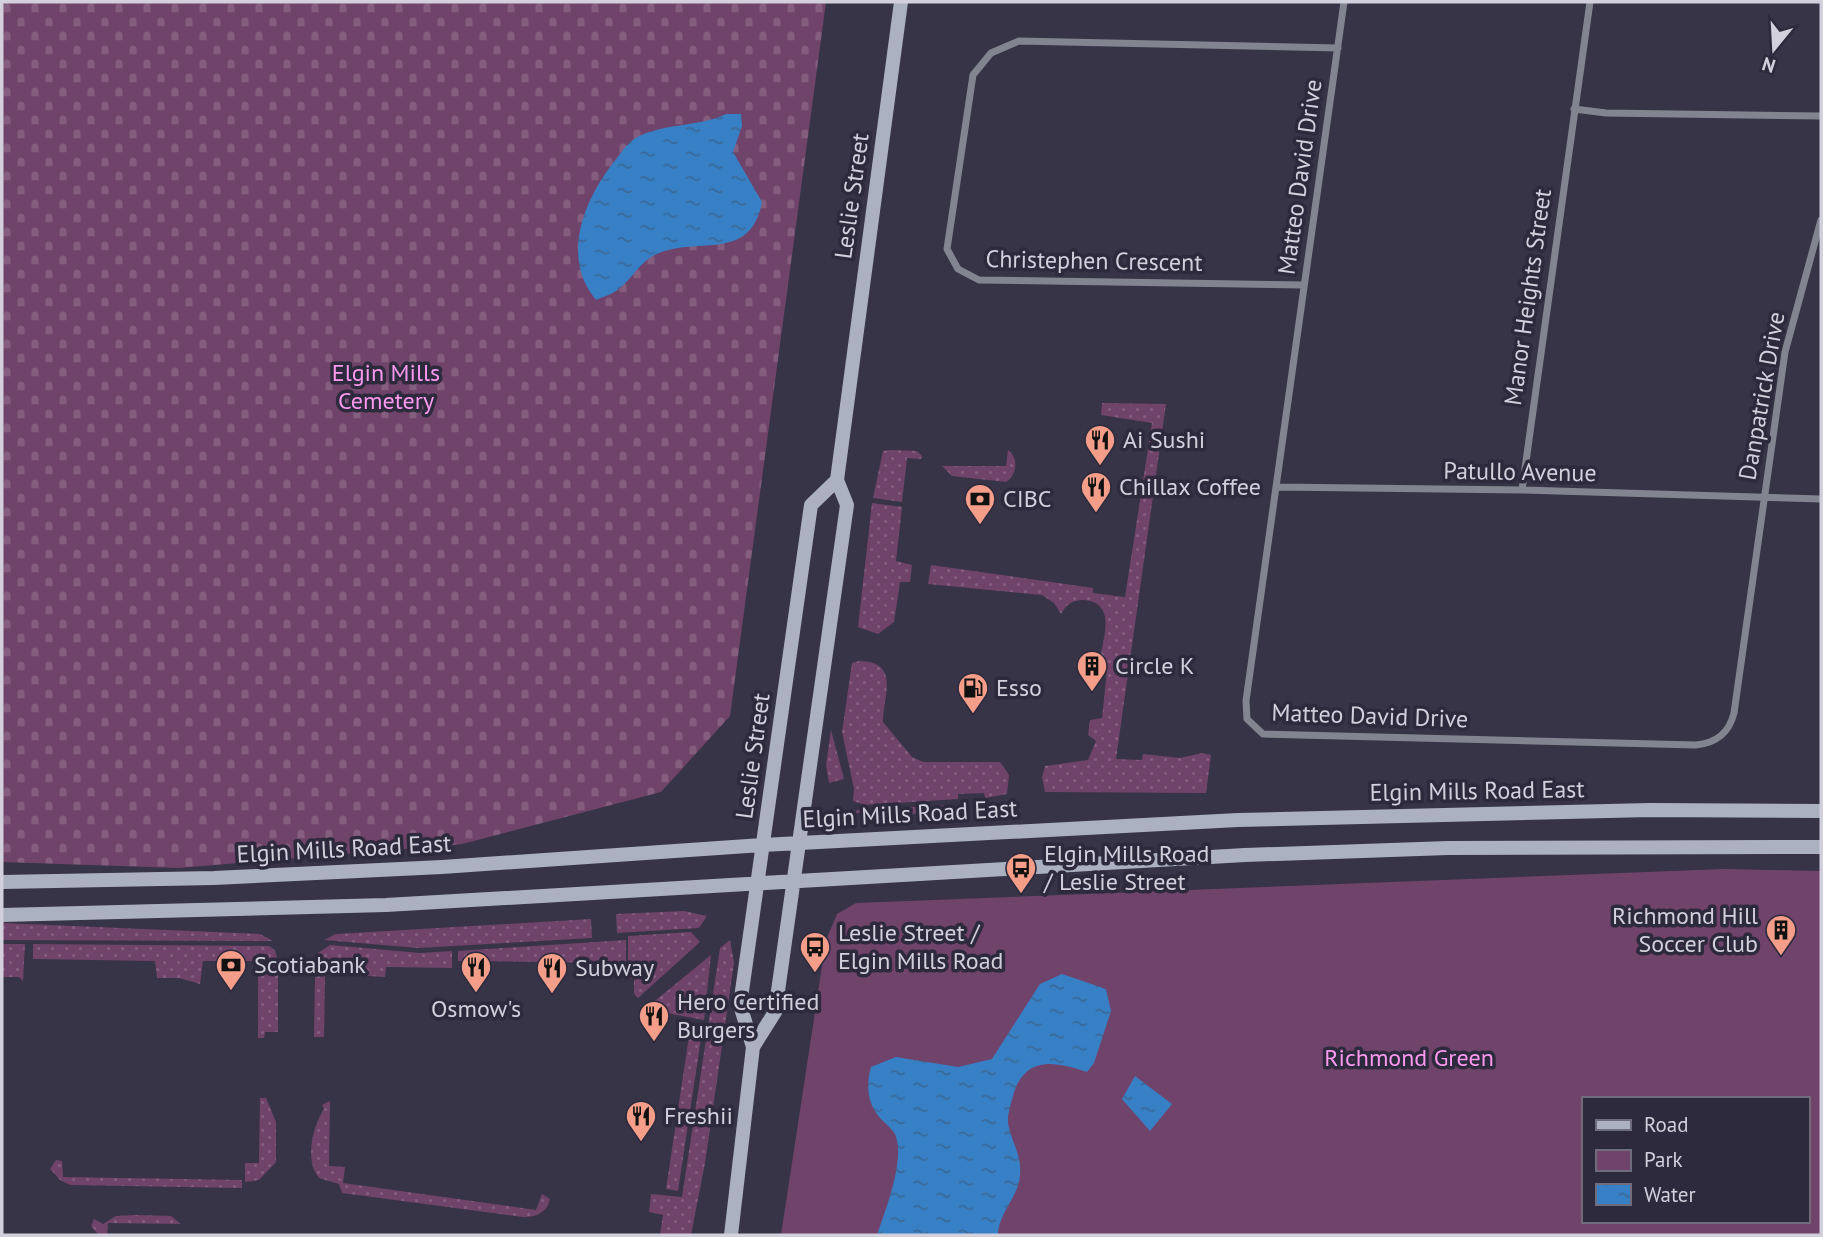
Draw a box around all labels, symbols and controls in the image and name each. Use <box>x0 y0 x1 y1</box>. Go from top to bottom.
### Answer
north arrow <box>1739 14 1809 84</box>
text: N <box>1759 52 1778 79</box>
street label: Matteo David Drive <box>1270 77 1329 277</box>
street label: Leslie Street <box>827 131 876 261</box>
street label: Manor Heights Street <box>1497 187 1558 407</box>
street label: Christephen Crescent <box>985 243 1203 278</box>
street label: Danpatrick Drive <box>1731 309 1792 482</box>
park label: Elgin Mills Cemetery <box>332 357 440 416</box>
restaurant icon: Ai Sushi <box>1083 423 1117 467</box>
place label: Ai Sushi <box>1123 424 1205 455</box>
street label: Patullo Avenue <box>1443 455 1597 488</box>
restaurant icon: Chillax Coffee <box>1079 470 1113 514</box>
place label: Chillax Coffee <box>1119 471 1261 502</box>
bank icon: CIBC <box>963 482 997 526</box>
place label: CIBC <box>1003 483 1051 514</box>
building icon: Circle K <box>1075 649 1109 693</box>
place label: Circle K <box>1115 650 1194 681</box>
fuel station icon: Esso <box>956 671 990 715</box>
place label: Esso <box>996 672 1042 703</box>
street label: Leslie Street <box>728 691 777 821</box>
street label: Matteo David Drive <box>1271 697 1469 734</box>
street label: Elgin Mills Road East <box>1369 773 1585 808</box>
street label: Elgin Mills Road East <box>802 792 1018 835</box>
street label: Elgin Mills Road East <box>236 827 452 870</box>
place label: Elgin Mills Road / Leslie Street <box>1043 838 1209 897</box>
bus stop icon: Elgin Mills Road / Leslie Street <box>1004 851 1038 895</box>
place label: Richmond Hill Soccer Club <box>1612 900 1758 959</box>
building icon: Richmond Hill Soccer Club <box>1764 913 1798 957</box>
place label: Leslie Street / Elgin Mills Road <box>838 917 1003 976</box>
bus stop icon: Leslie Street / Elgin Mills Road <box>798 930 832 974</box>
bank icon: Scotiabank <box>214 948 248 992</box>
place label: Scotiabank <box>254 949 366 980</box>
restaurant icon: Osmow's <box>459 950 493 994</box>
restaurant icon: Subway <box>535 951 569 995</box>
place label: Subway <box>575 952 654 983</box>
place label: Hero Certified Burgers <box>677 986 819 1045</box>
place label: Osmow's <box>431 993 521 1024</box>
restaurant icon: Hero Certified Burgers <box>637 999 671 1043</box>
park label: Richmond Green <box>1324 1042 1494 1073</box>
legend <box>1582 1097 1809 1223</box>
restaurant icon: Freshii <box>624 1099 658 1143</box>
place label: Freshii <box>664 1100 733 1131</box>
text: Road <box>1644 1111 1688 1138</box>
text: Park <box>1644 1146 1683 1173</box>
text: Water <box>1644 1181 1696 1208</box>

